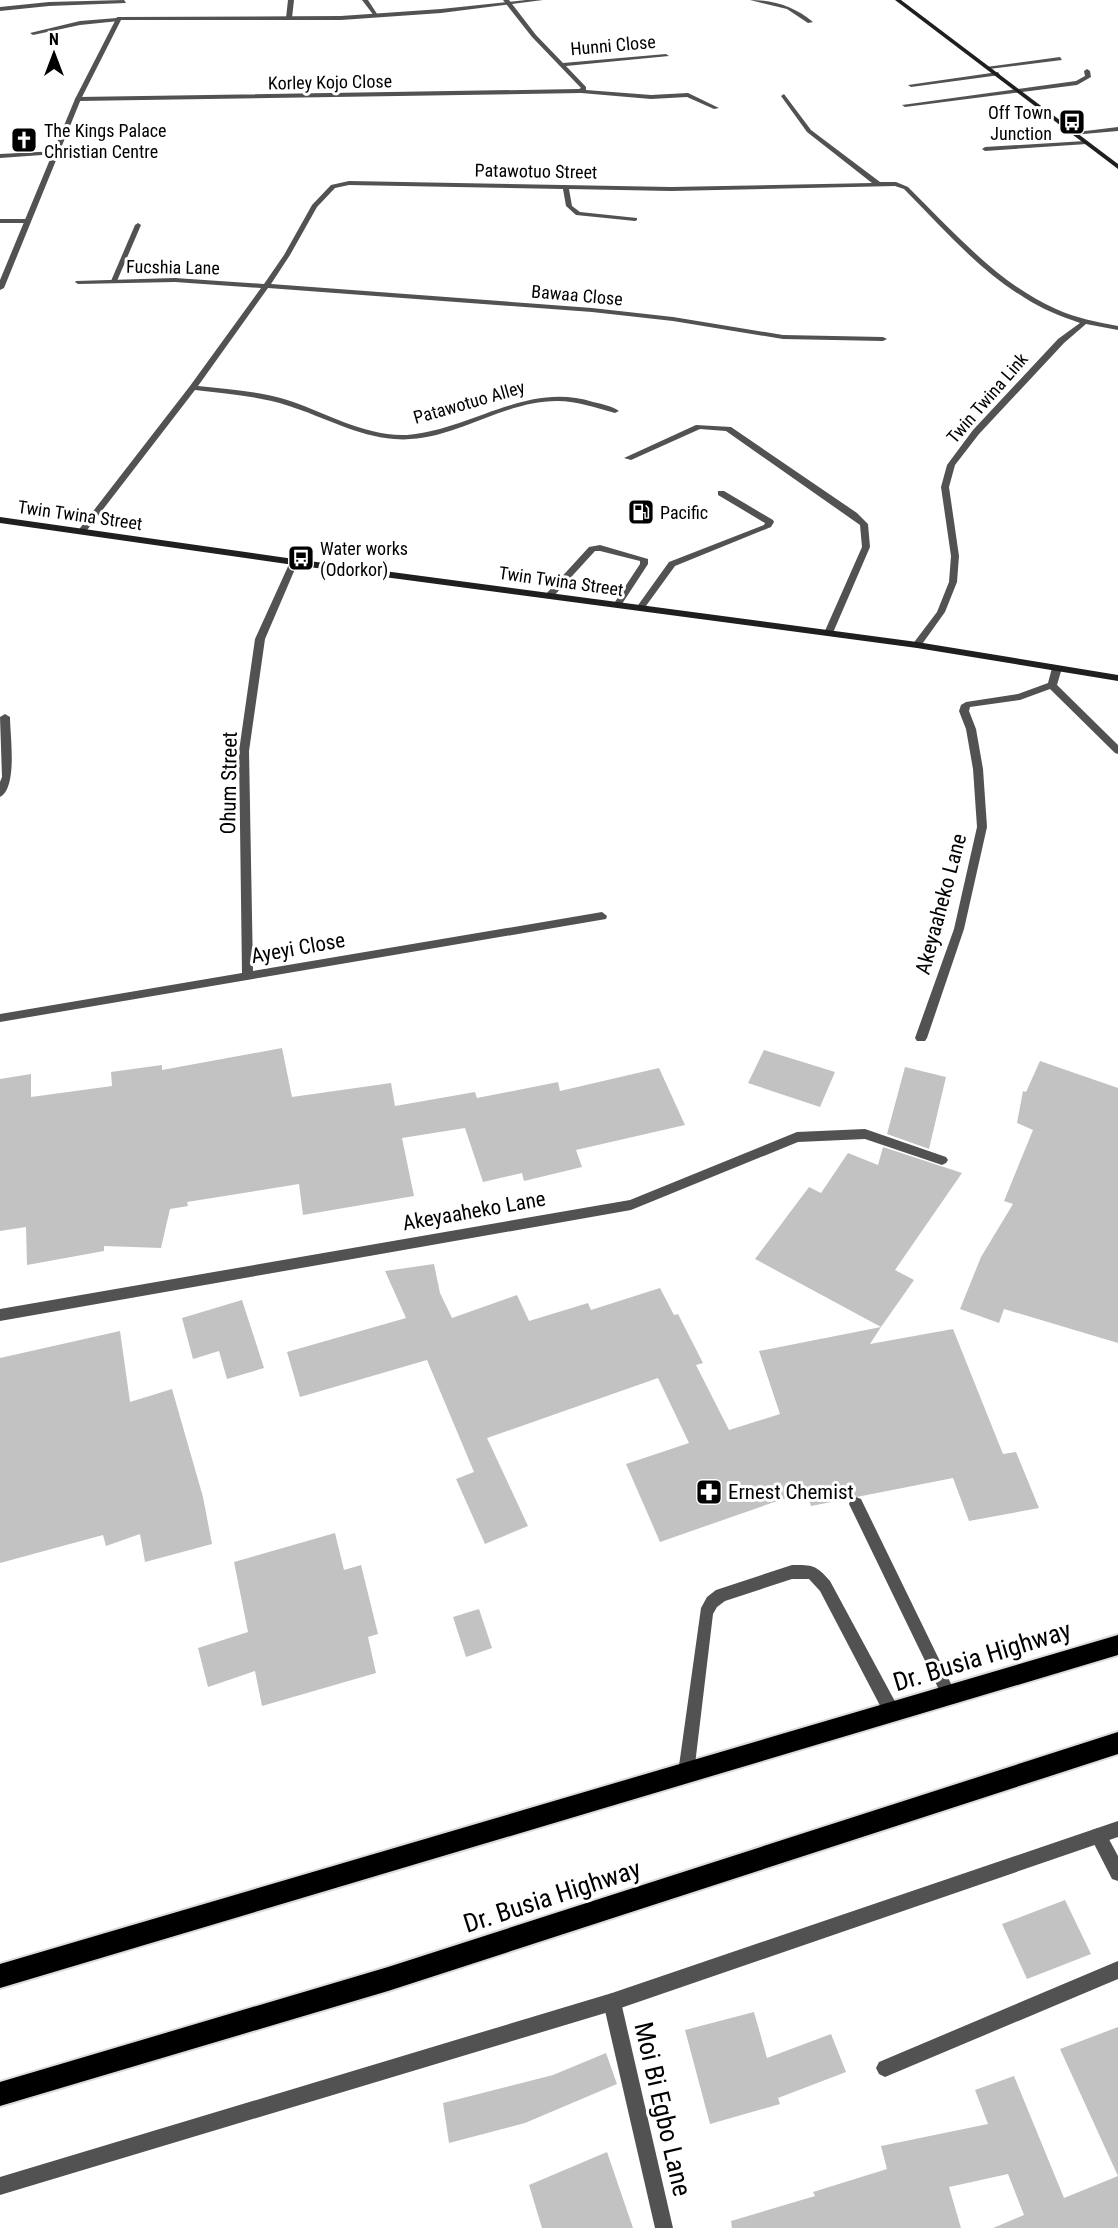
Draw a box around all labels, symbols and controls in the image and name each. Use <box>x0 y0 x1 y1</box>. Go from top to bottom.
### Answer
north arrow <box>24 24 84 84</box>
text: N <box>49 30 59 49</box>
street label: Hunni Close <box>569 31 657 59</box>
street label: Korley Kojo Close <box>268 70 392 94</box>
place label: Off Town Junction <box>988 102 1052 144</box>
bus stop icon: Off Town Junction <box>1057 107 1087 137</box>
place label: The Kings Palace Christian Centre <box>44 120 167 162</box>
church icon: The Kings Palace Christian Centre <box>9 125 39 155</box>
street label: Patawotuo Street <box>475 159 597 183</box>
street label: Fucshia Lane <box>126 256 220 278</box>
street label: Bawaa Close <box>530 281 624 309</box>
street label: Twin Twina Link <box>942 349 1032 447</box>
street label: Patawotuo Alley <box>411 376 528 428</box>
street label: Twin Twina Street <box>16 496 144 534</box>
fuel station icon: Pacific <box>626 497 656 527</box>
place label: Pacific <box>660 502 708 523</box>
place label: Water works (Odorkor) <box>320 538 408 581</box>
bus stop icon: Water works (Odorkor) <box>286 543 316 573</box>
street label: Twin Twina Street <box>497 562 625 600</box>
street label: Ohum Street <box>216 731 242 835</box>
street label: Akeyaaheko Lane <box>911 831 971 977</box>
street label: Ayeyi Close <box>249 928 347 968</box>
street label: Akeyaaheko Lane <box>401 1187 547 1235</box>
pharmacy icon: Ernest Chemist <box>694 1477 724 1507</box>
place label: Ernest Chemist <box>728 1480 854 1504</box>
street label: Dr. Busia Highway <box>889 1615 1075 1697</box>
street label: Dr. Busia Highway <box>460 1853 645 1939</box>
street label: Moi Bi Egbo Lane <box>628 2019 698 2199</box>

